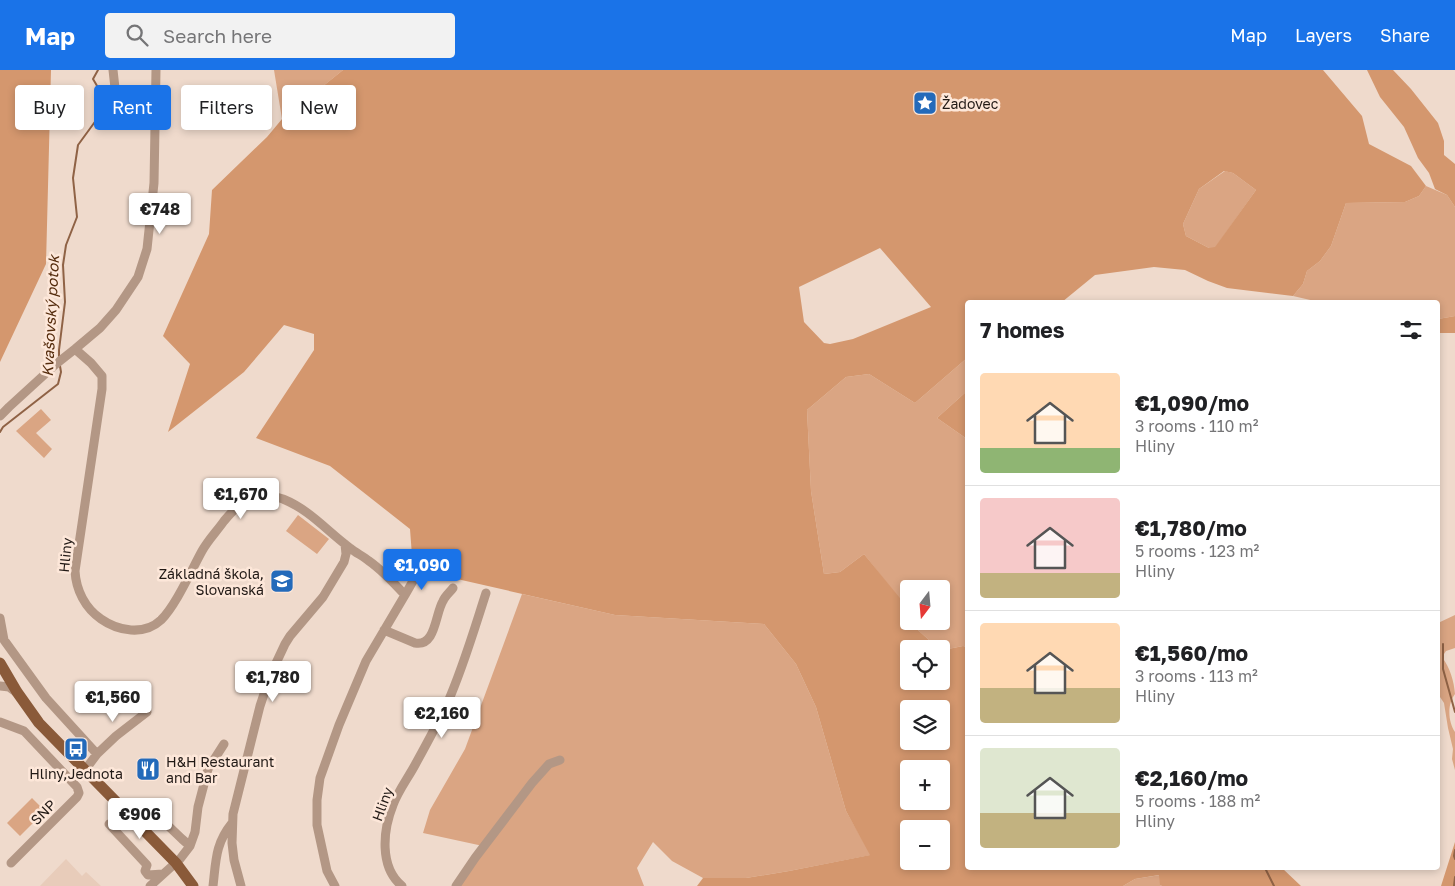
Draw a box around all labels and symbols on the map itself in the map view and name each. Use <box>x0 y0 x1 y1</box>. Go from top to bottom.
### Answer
place icon: Žadovec <box>912 90 938 116</box>
place label: Žadovec <box>942 95 999 112</box>
pin: €748 <box>130 192 190 235</box>
water label: Kvašovský potok <box>38 253 63 377</box>
pin: €1,670 <box>200 478 282 520</box>
street label: Hliny <box>55 537 75 573</box>
pin: €1,090 <box>381 548 463 591</box>
place label: Základná škola, Slovanská <box>159 565 264 598</box>
school or university icon: Základná škola, Slovanská <box>269 568 295 594</box>
north arrow <box>900 580 950 630</box>
pin: €1,780 <box>232 660 314 703</box>
pin: €1,560 <box>72 680 154 723</box>
pin: €2,160 <box>401 696 483 739</box>
bus stop icon: Hliny,Jednota <box>63 736 89 762</box>
place label: H&H Restaurant and Bar <box>166 753 274 786</box>
restaurant icon: H&H Restaurant and Bar <box>135 756 161 782</box>
place label: Hliny,Jednota <box>29 765 123 782</box>
street label: Hliny <box>368 784 396 823</box>
street label: SNP <box>27 796 59 828</box>
pin: €906 <box>110 798 170 840</box>

